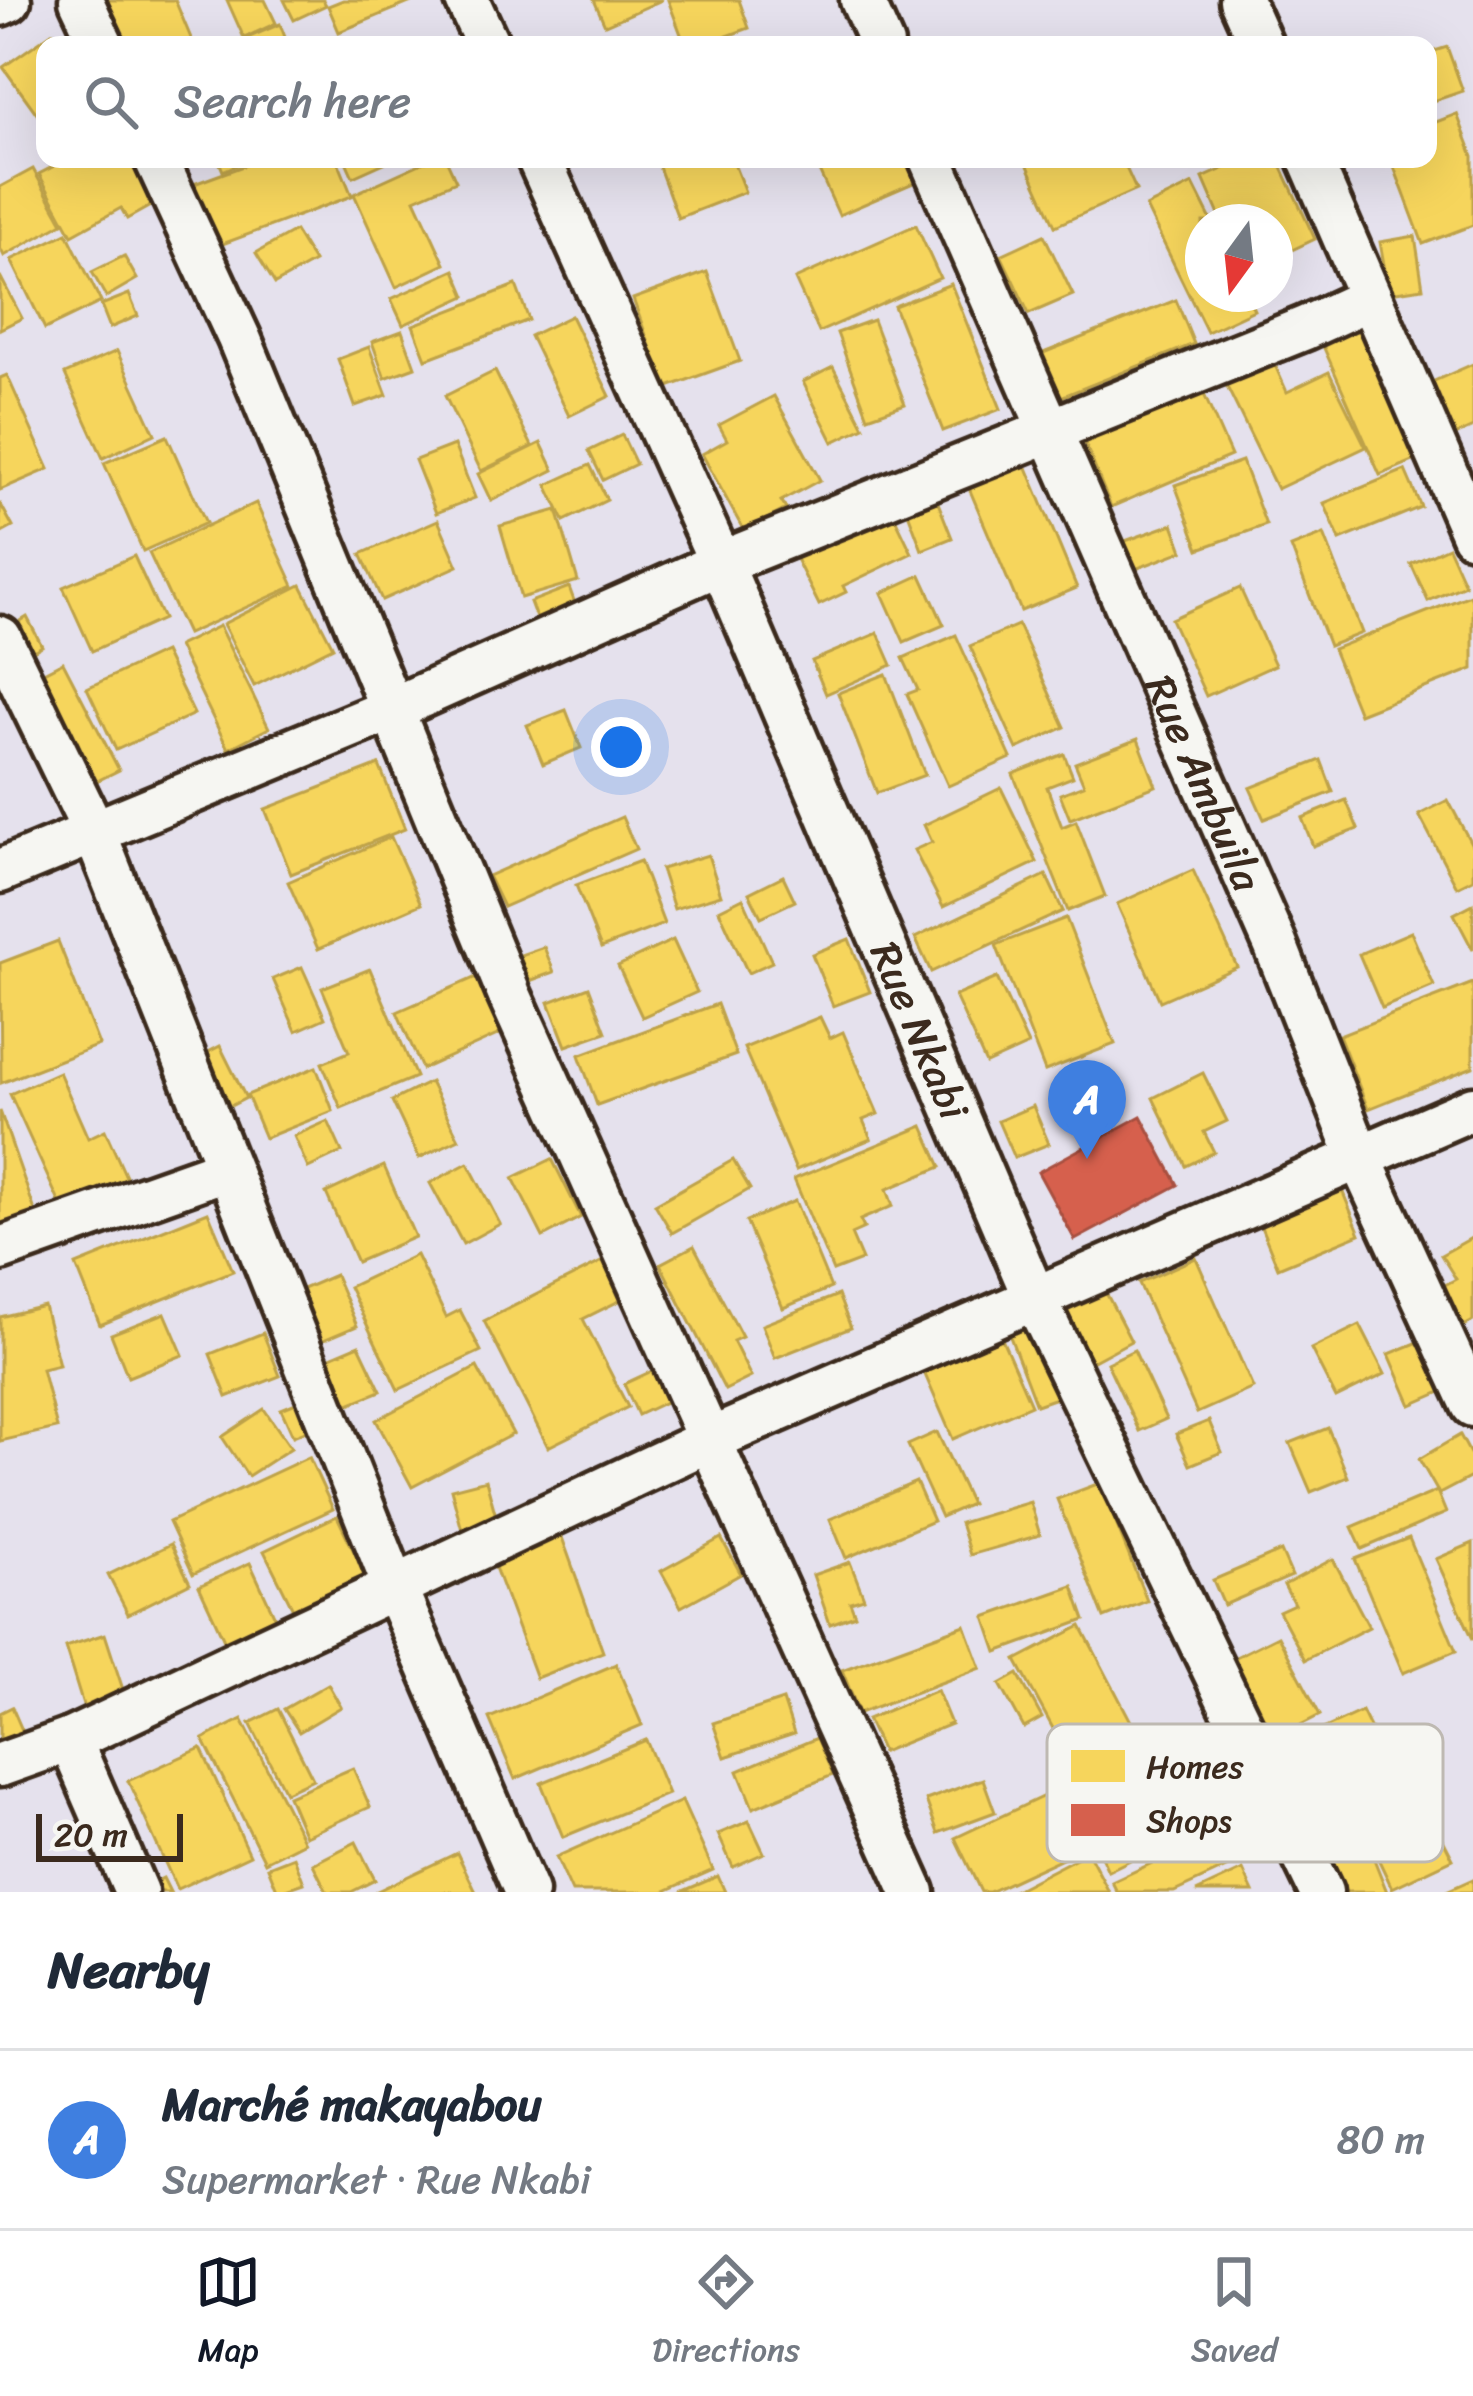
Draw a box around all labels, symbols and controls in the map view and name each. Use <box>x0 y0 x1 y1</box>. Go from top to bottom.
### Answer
search box <box>36 36 1437 168</box>
text: Search here <box>174 62 411 142</box>
icon: search <box>78 69 144 135</box>
north arrow <box>1185 204 1293 312</box>
street label: Rue Ambuila <box>1123 663 1284 904</box>
your location <box>591 717 651 777</box>
street label: Rue Nkabi <box>848 930 991 1133</box>
pin: A <box>1048 1060 1126 1159</box>
legend <box>1047 1724 1443 1862</box>
text: Homes <box>1146 1738 1244 1796</box>
text: Shops <box>1146 1792 1232 1850</box>
text: 20 m <box>54 1806 128 1864</box>
scale bar <box>36 1808 183 1861</box>
text: Nearby <box>48 1925 209 2015</box>
text: Marché makayabou <box>162 2065 542 2145</box>
text: A <box>74 2105 100 2174</box>
text: 80 m <box>1337 2105 1425 2174</box>
text: Supermarket · Rue Nkabi <box>162 2145 591 2214</box>
tab: Map <box>195 2249 261 2379</box>
tab: Directions <box>652 2249 800 2379</box>
tab: Saved <box>1191 2249 1278 2379</box>

